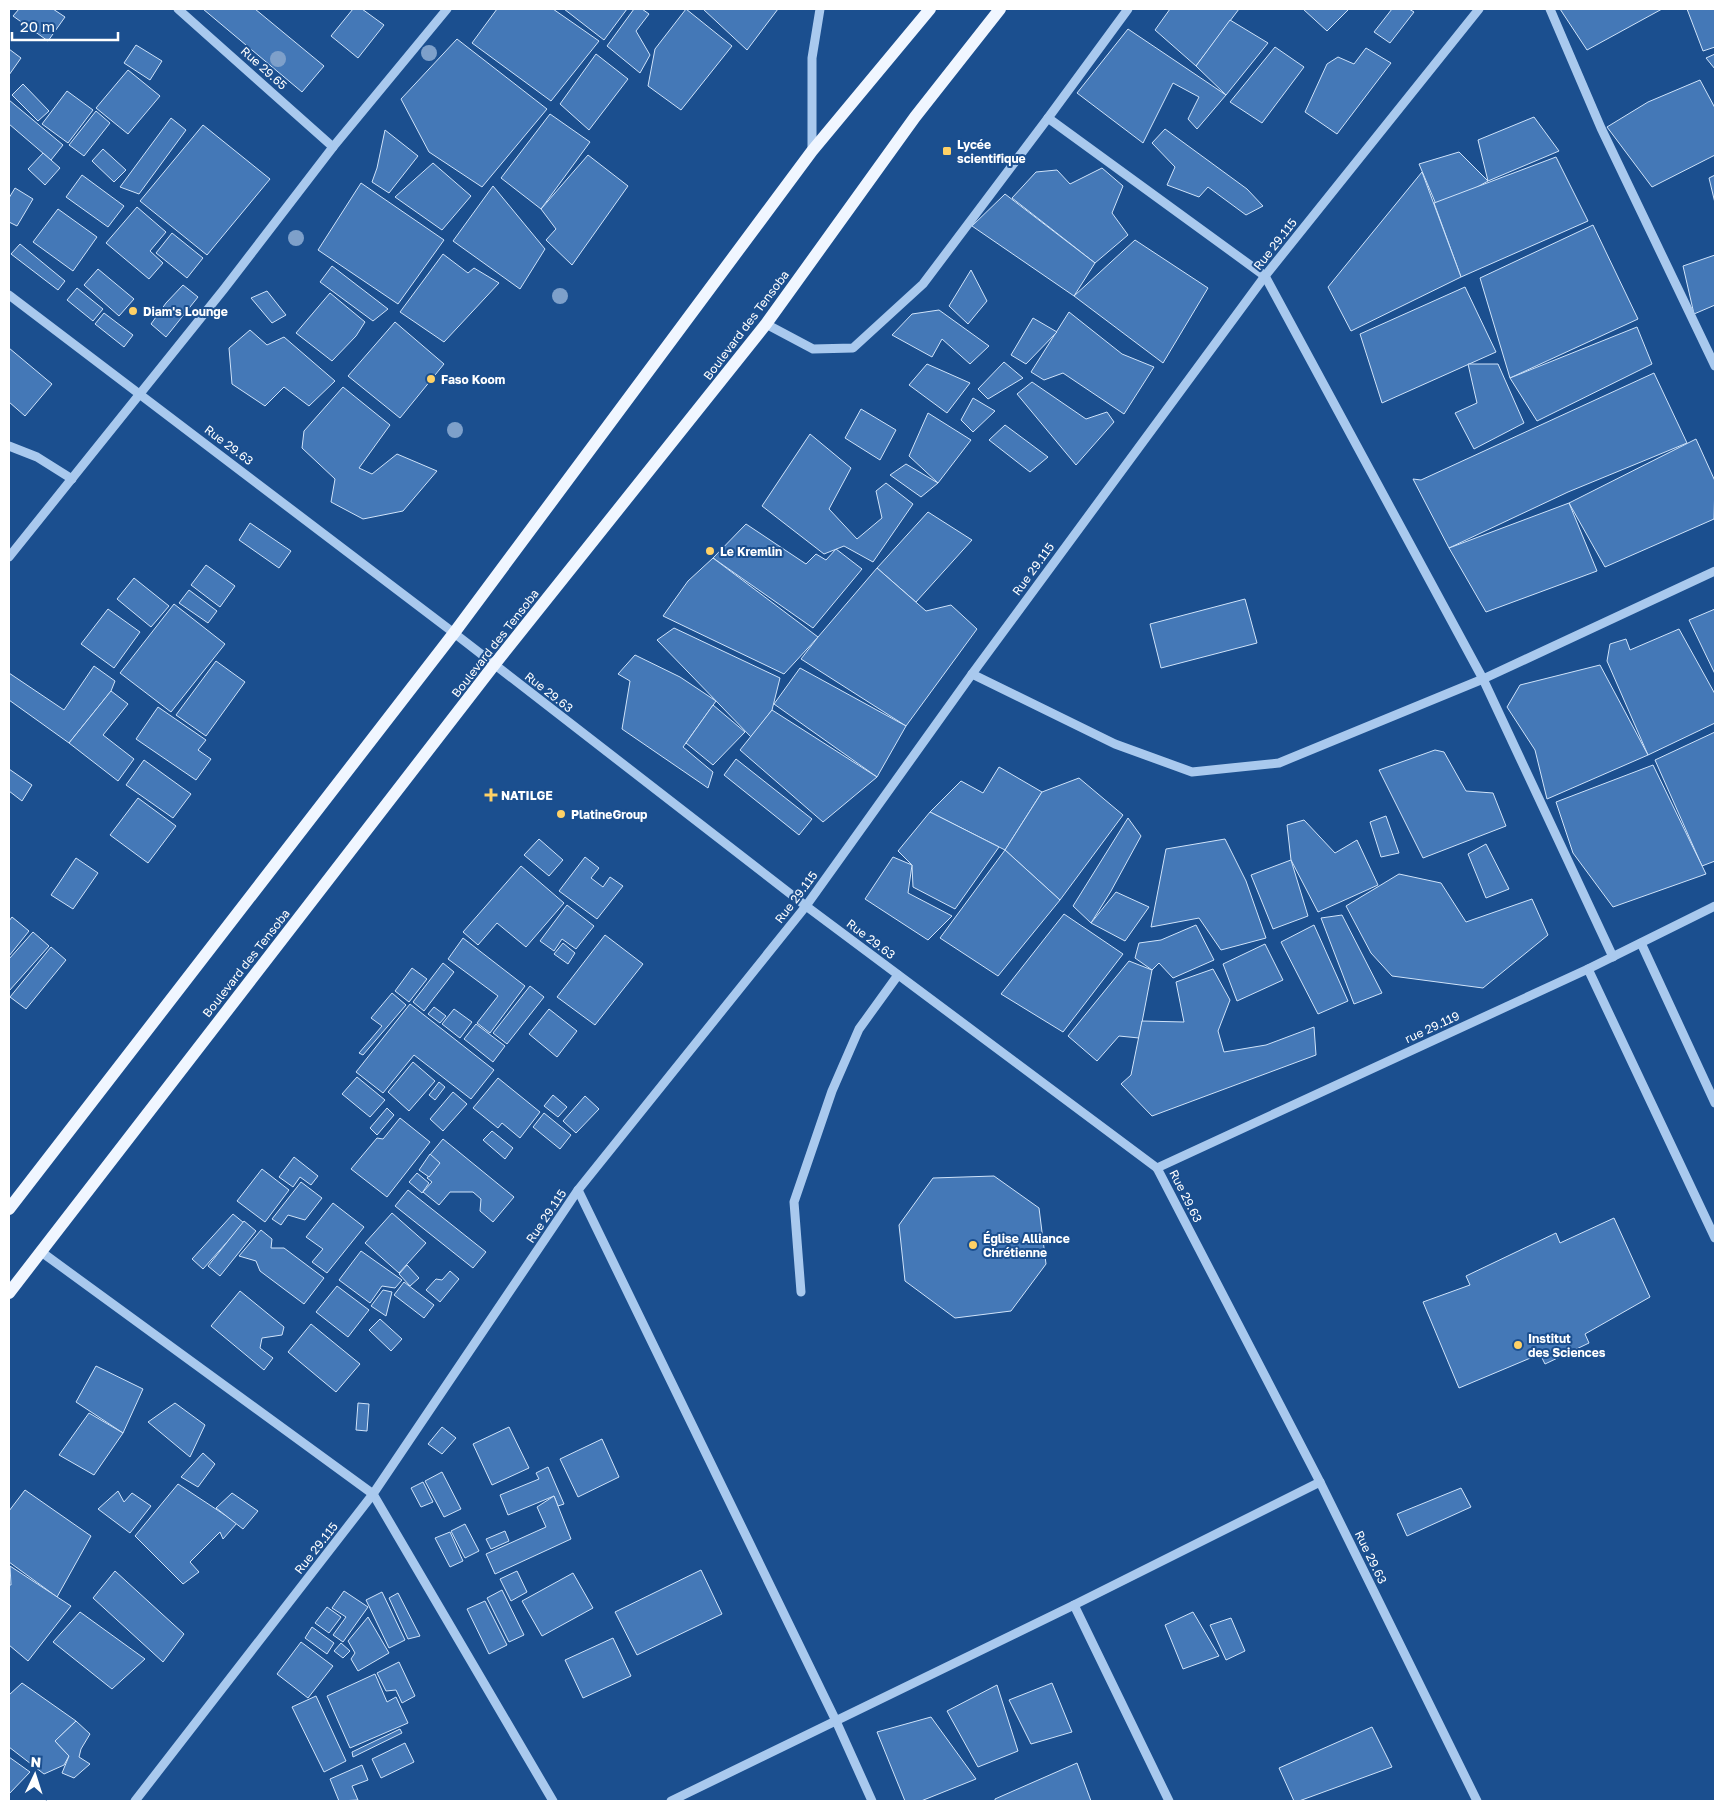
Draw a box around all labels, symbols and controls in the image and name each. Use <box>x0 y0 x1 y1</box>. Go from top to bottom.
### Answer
scale bar <box>12 10 119 42</box>
text: 20 m <box>20 17 55 35</box>
street label: Rue 29.65 <box>238 43 290 93</box>
place label: Lycée scientifique <box>957 137 1026 166</box>
marker: Lycée scientifique <box>941 145 953 157</box>
street label: Rue 29.115 <box>1250 215 1300 273</box>
street label: Boulevard des Tensoba <box>700 267 792 383</box>
place label: Diam's Lounge <box>143 304 228 319</box>
marker: Diam's Lounge <box>127 305 139 317</box>
place label: Faso Koom <box>441 372 505 387</box>
marker: Faso Koom <box>425 373 437 385</box>
street label: Rue 29.63 <box>202 422 256 468</box>
street label: Rue 29.115 <box>1009 540 1057 598</box>
place label: Le Kremlin <box>720 544 782 559</box>
marker: Le Kremlin <box>704 545 716 557</box>
street label: Boulevard des Tensoba <box>448 586 542 700</box>
street label: Rue 29.63 <box>522 668 576 716</box>
place label: NATILGE <box>501 788 553 803</box>
marker: NATILGE <box>485 789 497 801</box>
place label: PlatineGroup <box>571 807 648 822</box>
marker: PlatineGroup <box>555 808 567 820</box>
street label: Rue 29.115 <box>771 868 821 926</box>
street label: Boulevard des Tensoba <box>199 906 293 1020</box>
street label: Rue 29.63 <box>844 916 898 962</box>
street label: rue 29.119 <box>1402 1008 1462 1046</box>
street label: Rue 29.63 <box>1166 1167 1206 1225</box>
street label: Rue 29.115 <box>523 1186 569 1246</box>
place label: Église Alliance Chrétienne <box>983 1231 1070 1260</box>
marker: Église Alliance Chrétienne <box>967 1239 979 1251</box>
place label: Institut des Sciences <box>1528 1331 1606 1360</box>
marker: Institut des Sciences <box>1512 1339 1524 1351</box>
street label: Rue 29.115 <box>291 1519 341 1577</box>
street label: Rue 29.63 <box>1352 1528 1390 1586</box>
north arrow <box>10 1750 60 1800</box>
text: N <box>30 1753 42 1770</box>

